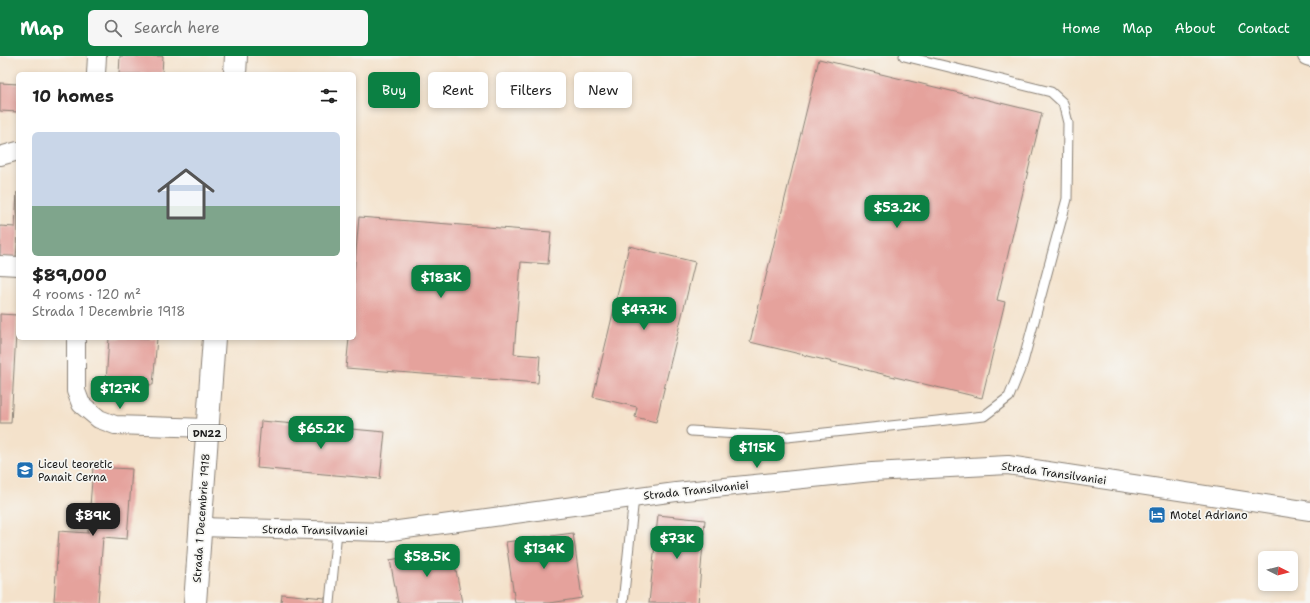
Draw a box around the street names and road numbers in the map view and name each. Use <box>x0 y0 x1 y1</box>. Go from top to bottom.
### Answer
road number: DN22 <box>188 425 226 441</box>
street label: Strada 1 Decembrie 1918 <box>189 453 214 583</box>
street label: Strada Transilvaniei <box>1000 459 1107 488</box>
street label: Strada Transilvaniei <box>643 478 749 503</box>
street label: Strada Transilvaniei <box>262 522 368 539</box>

